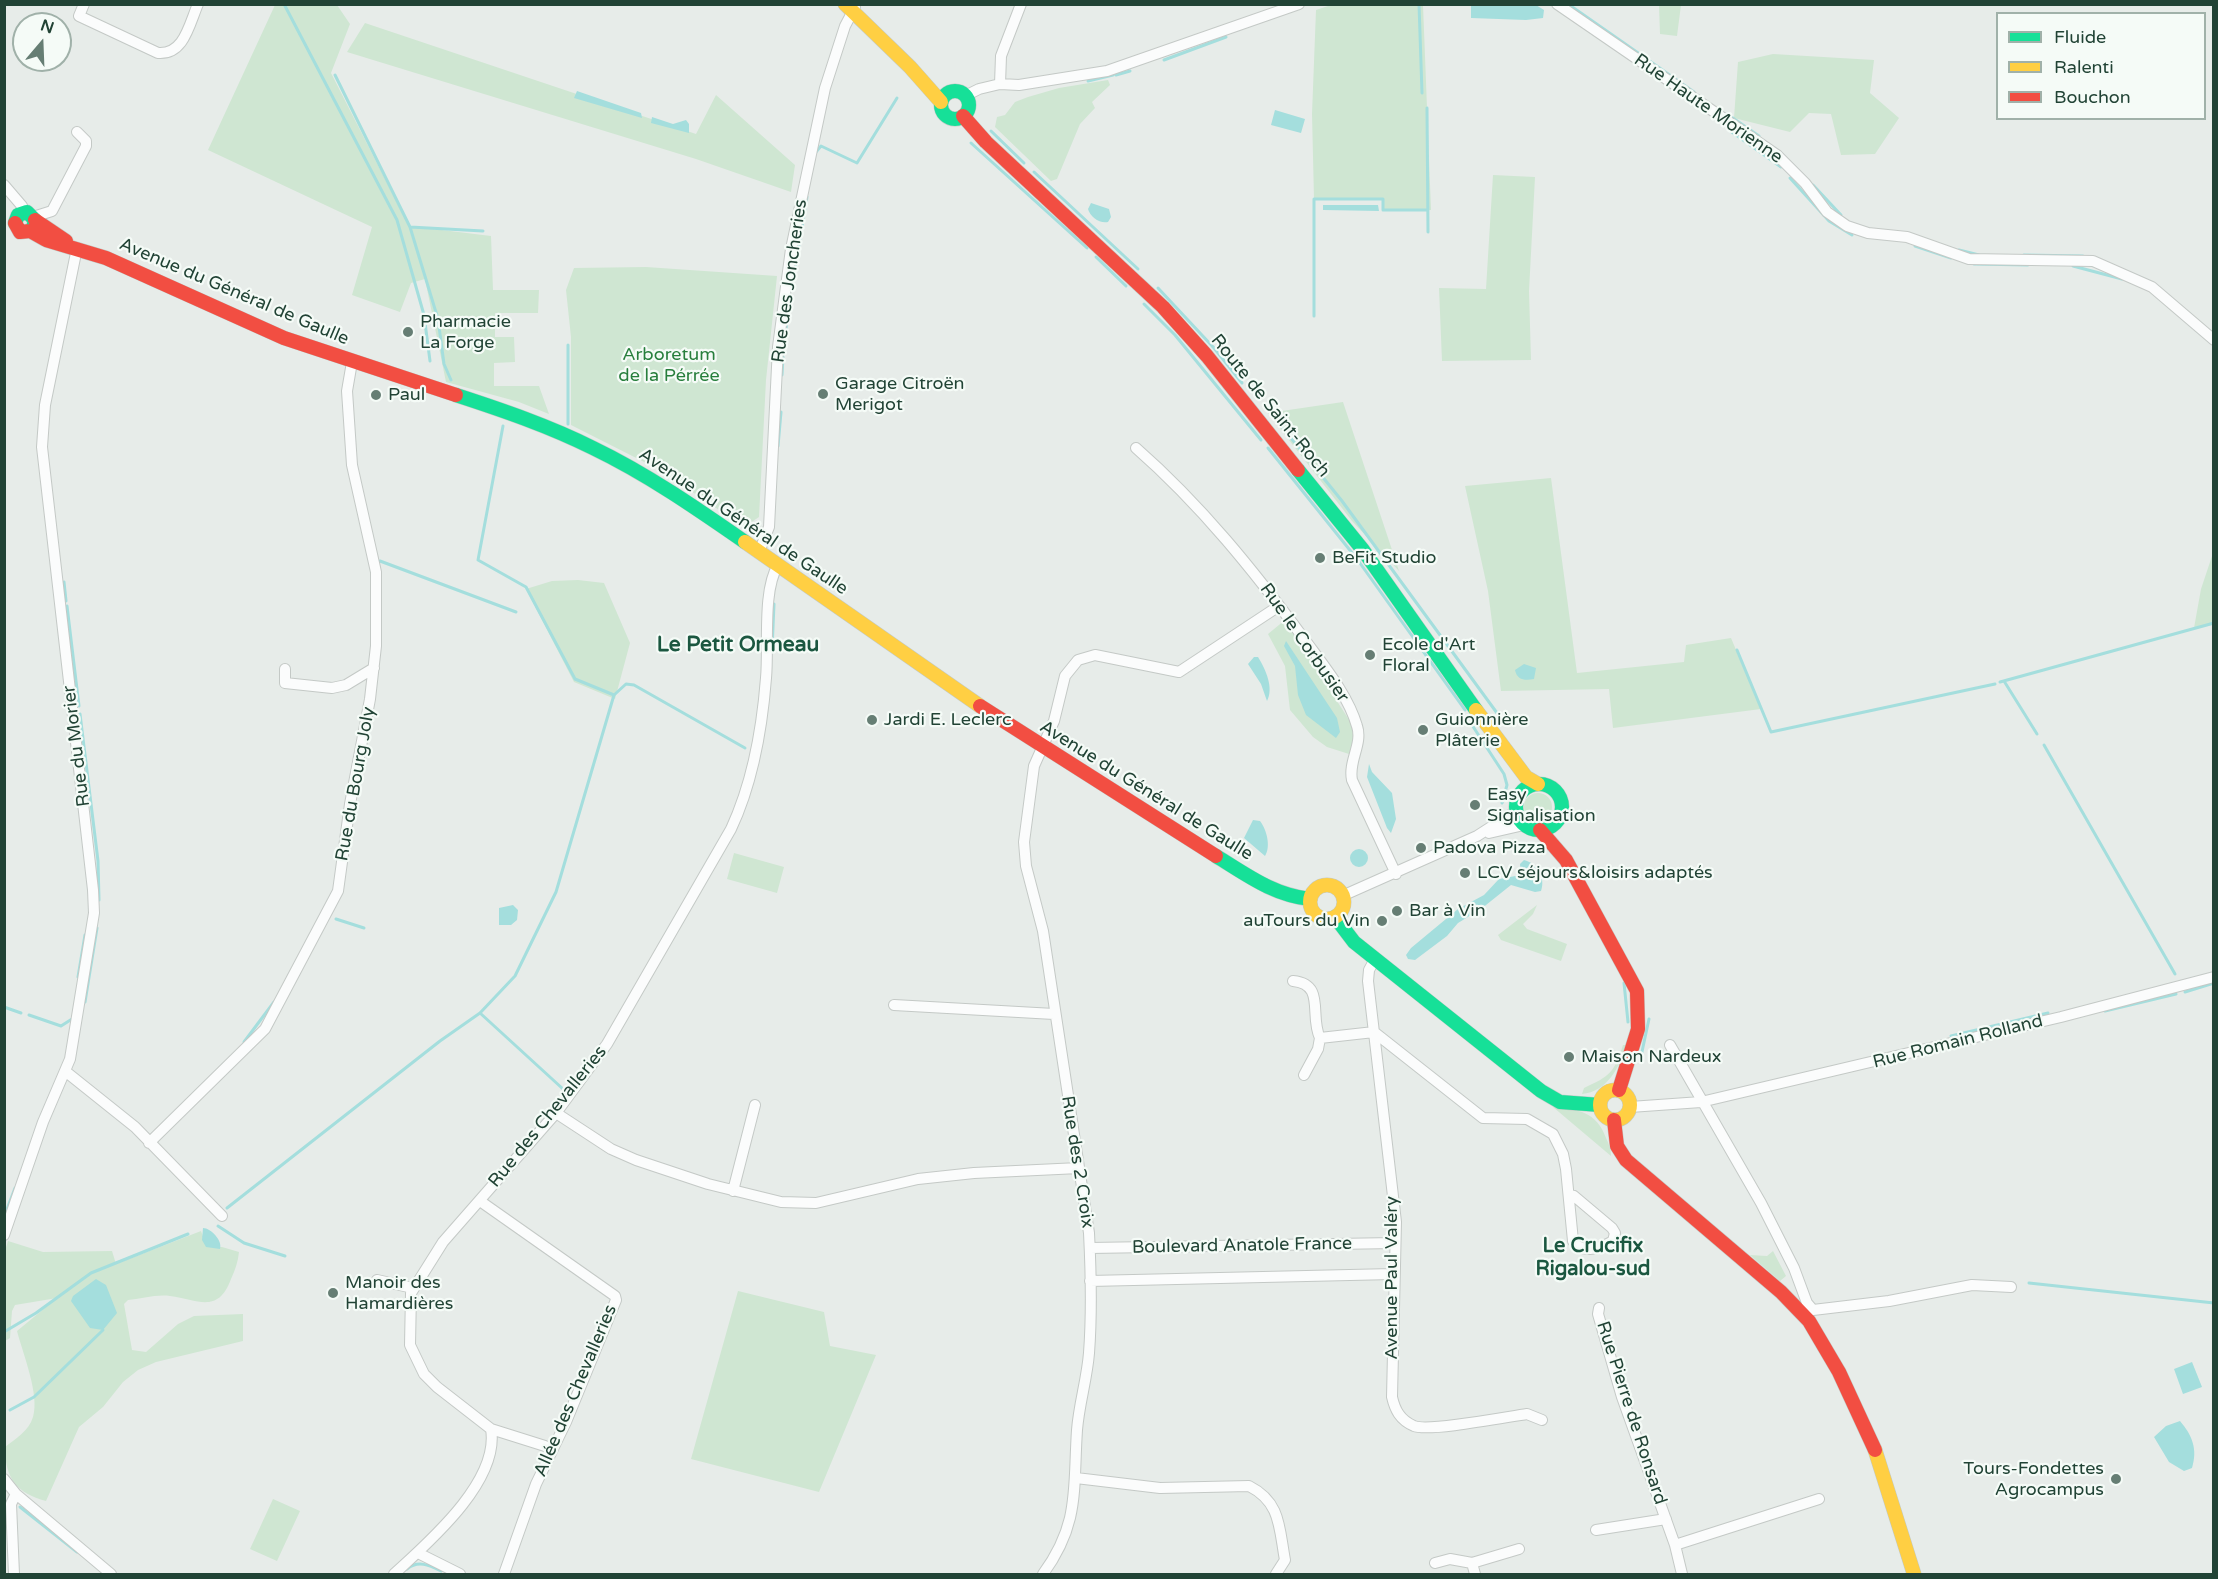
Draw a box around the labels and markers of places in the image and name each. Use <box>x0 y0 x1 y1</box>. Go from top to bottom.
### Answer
place label: Pharmacie La Forge <box>420 311 511 354</box>
marker: Pharmacie La Forge <box>401 325 415 339</box>
place label: Garage Citroën Merigot <box>835 373 965 416</box>
place label: Paul <box>388 384 425 406</box>
marker: Garage Citroën Merigot <box>816 387 830 401</box>
marker: Paul <box>369 388 383 402</box>
place label: BeFit Studio <box>1332 547 1436 569</box>
marker: BeFit Studio <box>1313 551 1327 565</box>
place label: Ecole d'Art Floral <box>1382 634 1475 676</box>
marker: Ecole d'Art Floral <box>1363 648 1377 662</box>
place label: Jardi E. Leclerc <box>884 709 1012 731</box>
place label: Guionnière Plâterie <box>1435 709 1528 752</box>
marker: Jardi E. Leclerc <box>865 713 879 727</box>
marker: Guionnière Plâterie <box>1416 723 1430 737</box>
place label: Easy Signalisation <box>1487 784 1596 826</box>
marker: Easy Signalisation <box>1468 798 1482 812</box>
place label: Padova Pizza <box>1433 837 1546 859</box>
marker: Padova Pizza <box>1414 841 1428 855</box>
place label: LCV séjours&loisirs adaptés <box>1477 862 1713 884</box>
marker: LCV séjours&loisirs adaptés <box>1458 866 1472 880</box>
place label: Bar à Vin <box>1409 900 1486 922</box>
marker: Bar à Vin <box>1390 904 1404 918</box>
place label: auTours du Vin <box>1243 910 1370 932</box>
marker: auTours du Vin <box>1375 914 1389 928</box>
place label: Maison Nardeux <box>1581 1046 1721 1068</box>
marker: Maison Nardeux <box>1562 1050 1576 1064</box>
place label: Manoir des Hamardières <box>345 1272 453 1314</box>
marker: Manoir des Hamardières <box>326 1286 340 1300</box>
place label: Tours-Fondettes Agrocampus <box>1963 1458 2104 1500</box>
marker: Tours-Fondettes Agrocampus <box>2109 1472 2123 1486</box>

